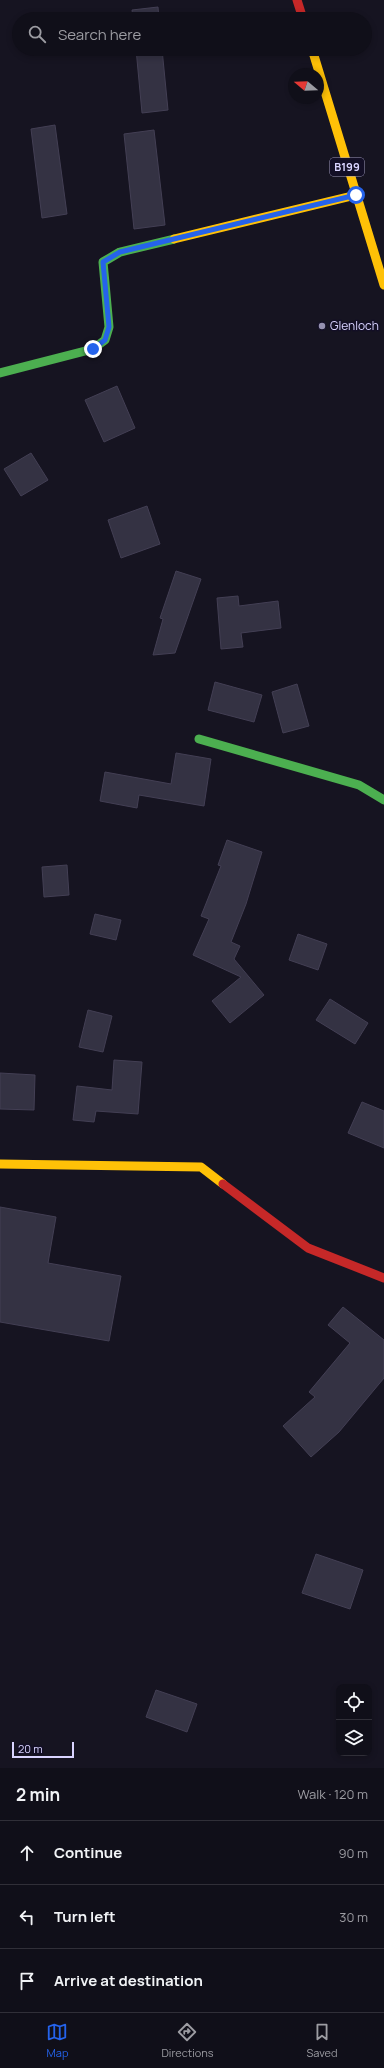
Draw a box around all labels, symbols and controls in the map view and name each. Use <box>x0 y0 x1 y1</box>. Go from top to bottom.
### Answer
search box <box>12 12 372 56</box>
icon: search <box>26 23 48 45</box>
text: Search here <box>58 24 141 45</box>
north arrow <box>288 68 324 104</box>
road number: B199 <box>330 158 364 176</box>
route start <box>347 186 365 204</box>
place label: Glenloch <box>330 317 379 334</box>
marker: Glenloch <box>317 321 327 331</box>
route end <box>84 340 102 358</box>
map controls <box>336 1684 372 1756</box>
button: locate <box>336 1684 372 1720</box>
button: layers <box>336 1720 372 1756</box>
scale bar <box>12 1740 74 1759</box>
text: 20 m <box>18 1741 43 1756</box>
text: 2 min <box>16 1783 60 1806</box>
text: Walk · 120 m <box>298 1785 368 1803</box>
icon: ahead <box>16 1842 38 1864</box>
text: Continue <box>54 1842 122 1863</box>
text: 90 m <box>338 1844 368 1862</box>
icon: left <box>16 1906 38 1928</box>
text: Turn left <box>54 1906 116 1927</box>
text: 30 m <box>339 1908 368 1926</box>
icon: arrive <box>16 1970 38 1992</box>
text: Arrive at destination <box>54 1970 203 1991</box>
tab: Map <box>46 2021 68 2060</box>
tab: Directions <box>161 2021 214 2060</box>
tab: Saved <box>307 2021 338 2060</box>

